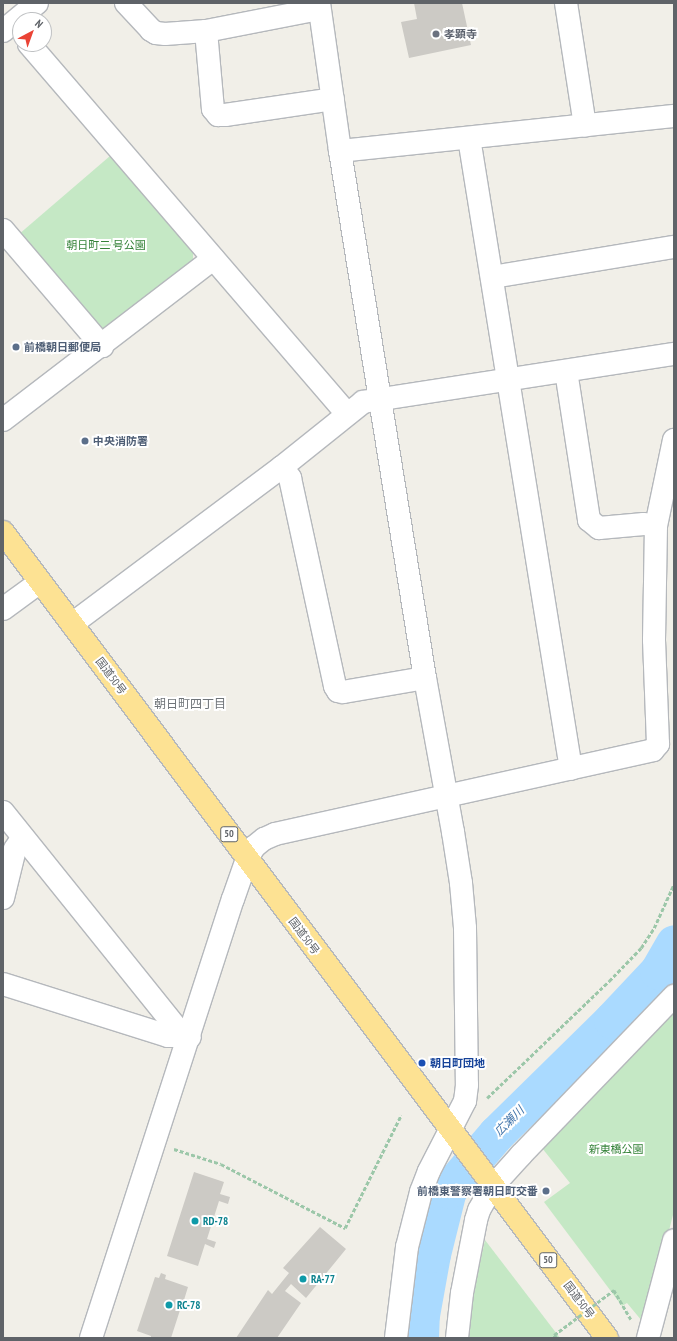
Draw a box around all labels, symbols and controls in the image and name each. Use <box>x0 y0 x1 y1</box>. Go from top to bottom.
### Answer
north arrow <box>12 12 52 52</box>
text: N <box>32 16 46 31</box>
place label: 孝顕寺 <box>444 27 477 41</box>
marker: 孝顕寺 <box>431 29 441 39</box>
park label: 朝日町二 号公園 <box>66 238 146 252</box>
place label: 前橋朝日郵便局 <box>24 340 101 354</box>
marker: 前橋朝日郵便局 <box>11 342 21 352</box>
place label: 中央消防署 <box>93 434 148 448</box>
marker: 中央消防署 <box>80 436 90 446</box>
street label: 国道50号 <box>93 655 129 697</box>
district label: 朝日町四丁目 <box>154 697 226 711</box>
road number: 50 <box>220 826 238 842</box>
street label: 国道50号 <box>286 915 322 957</box>
place label: 朝日町団地 <box>430 1056 485 1070</box>
marker: 朝日町団地 <box>417 1058 427 1068</box>
water label: 広瀬川 <box>491 1103 527 1139</box>
park label: 新東橋公園 <box>589 1142 643 1156</box>
place label: 前橋東警察署朝日町交番 <box>417 1184 538 1198</box>
marker: 前橋東警察署朝日町交番 <box>541 1186 551 1196</box>
place label: RD-78 <box>203 1214 228 1228</box>
marker: RD-78 <box>190 1216 200 1226</box>
road number: 50 <box>539 1252 557 1268</box>
place label: RA-77 <box>311 1272 335 1286</box>
marker: RA-77 <box>298 1274 308 1284</box>
street label: 国道50号 <box>561 1279 597 1321</box>
place label: RC-78 <box>177 1298 200 1312</box>
marker: RC-78 <box>164 1300 174 1310</box>

